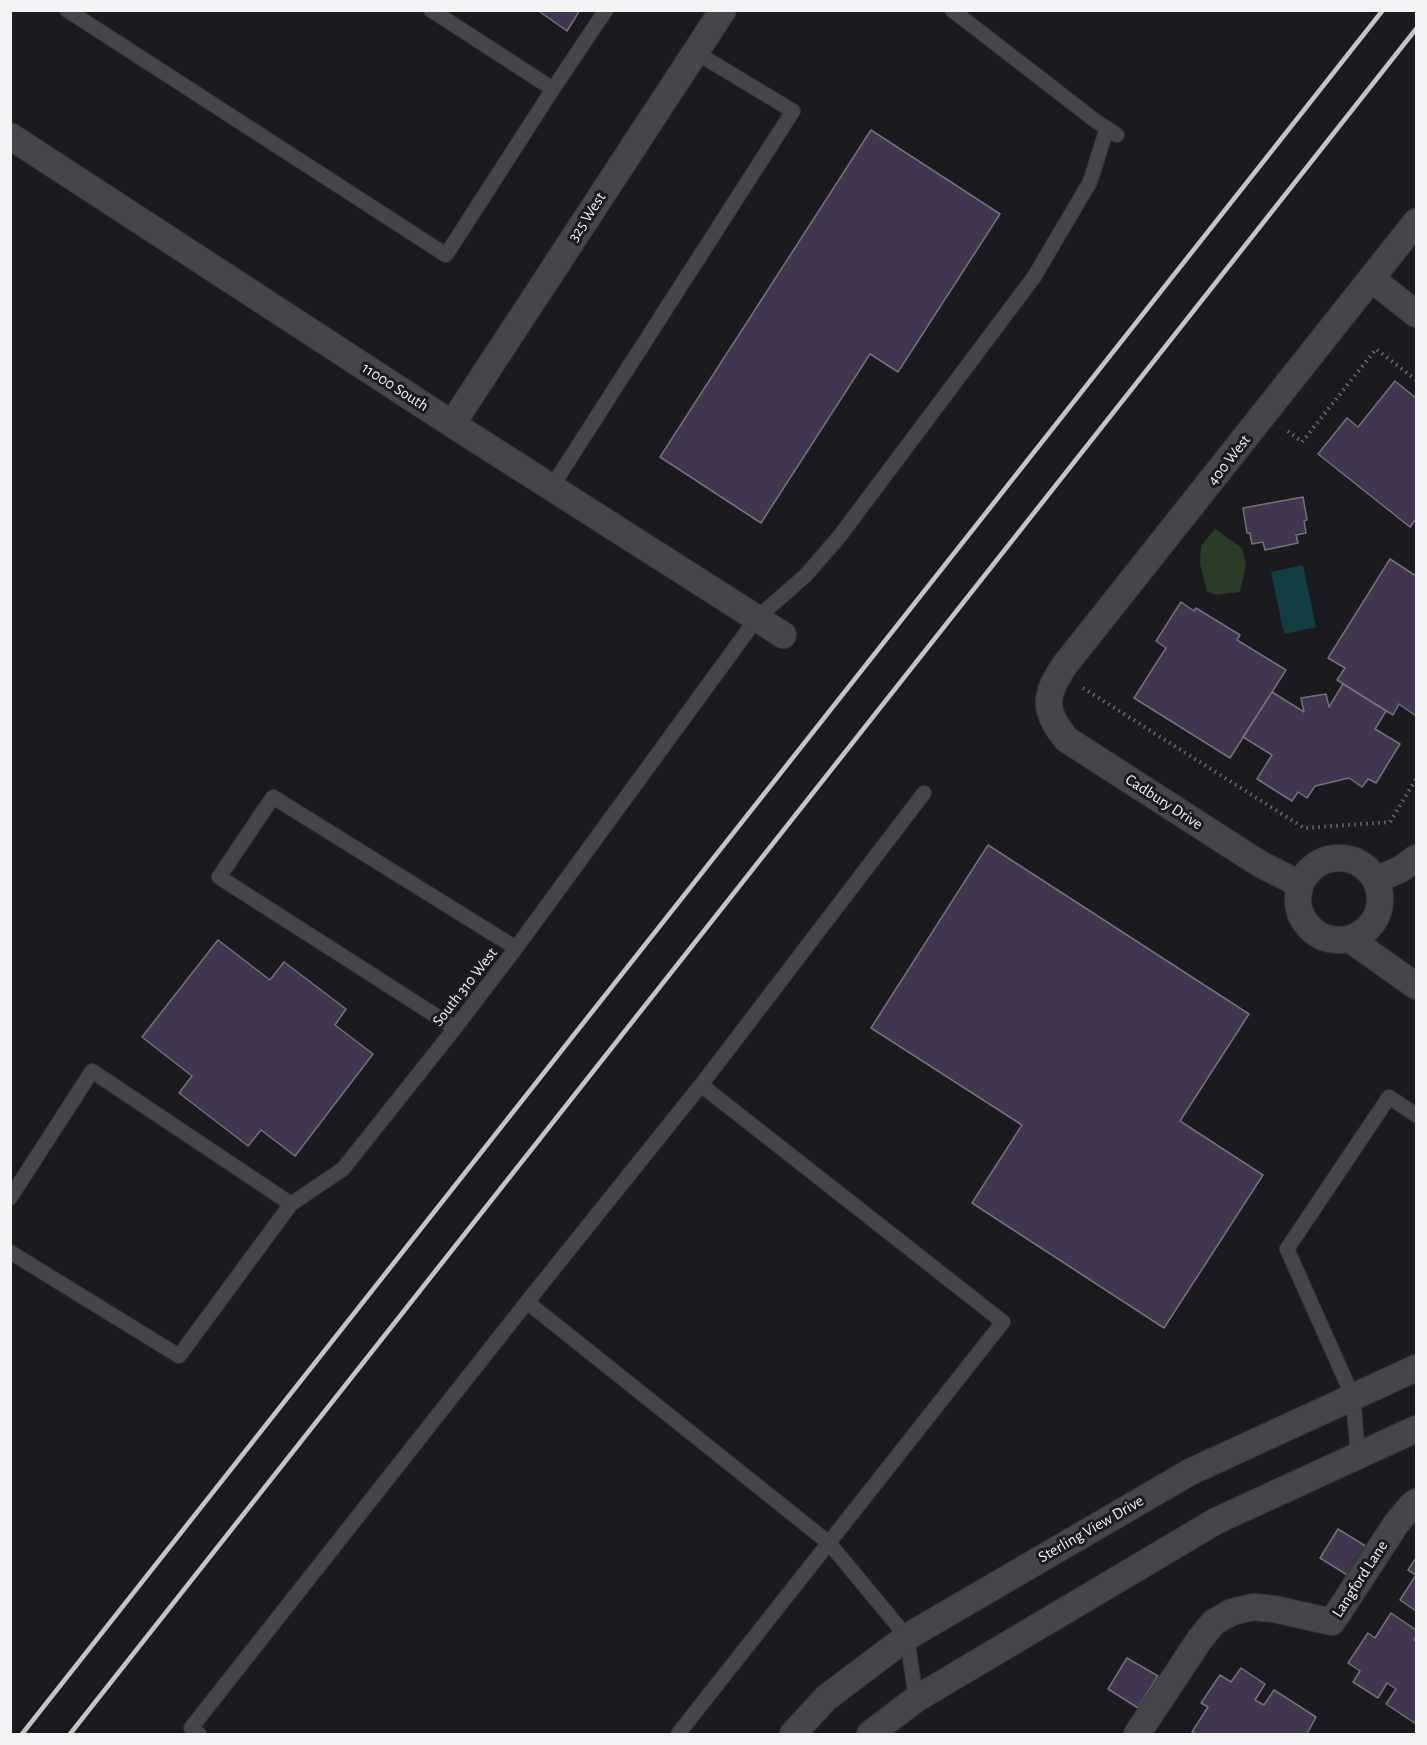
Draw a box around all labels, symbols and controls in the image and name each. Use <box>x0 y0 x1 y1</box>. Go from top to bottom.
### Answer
street label: 325 West <box>564 189 610 245</box>
street label: 11000 South <box>358 358 432 416</box>
street label: 400 West <box>1203 431 1255 489</box>
street label: Cadbury Drive <box>1122 770 1206 834</box>
street label: South 310 West <box>428 944 502 1030</box>
street label: Sterling View Drive <box>1035 1491 1147 1567</box>
street label: Langford Lane <box>1328 1537 1392 1621</box>

